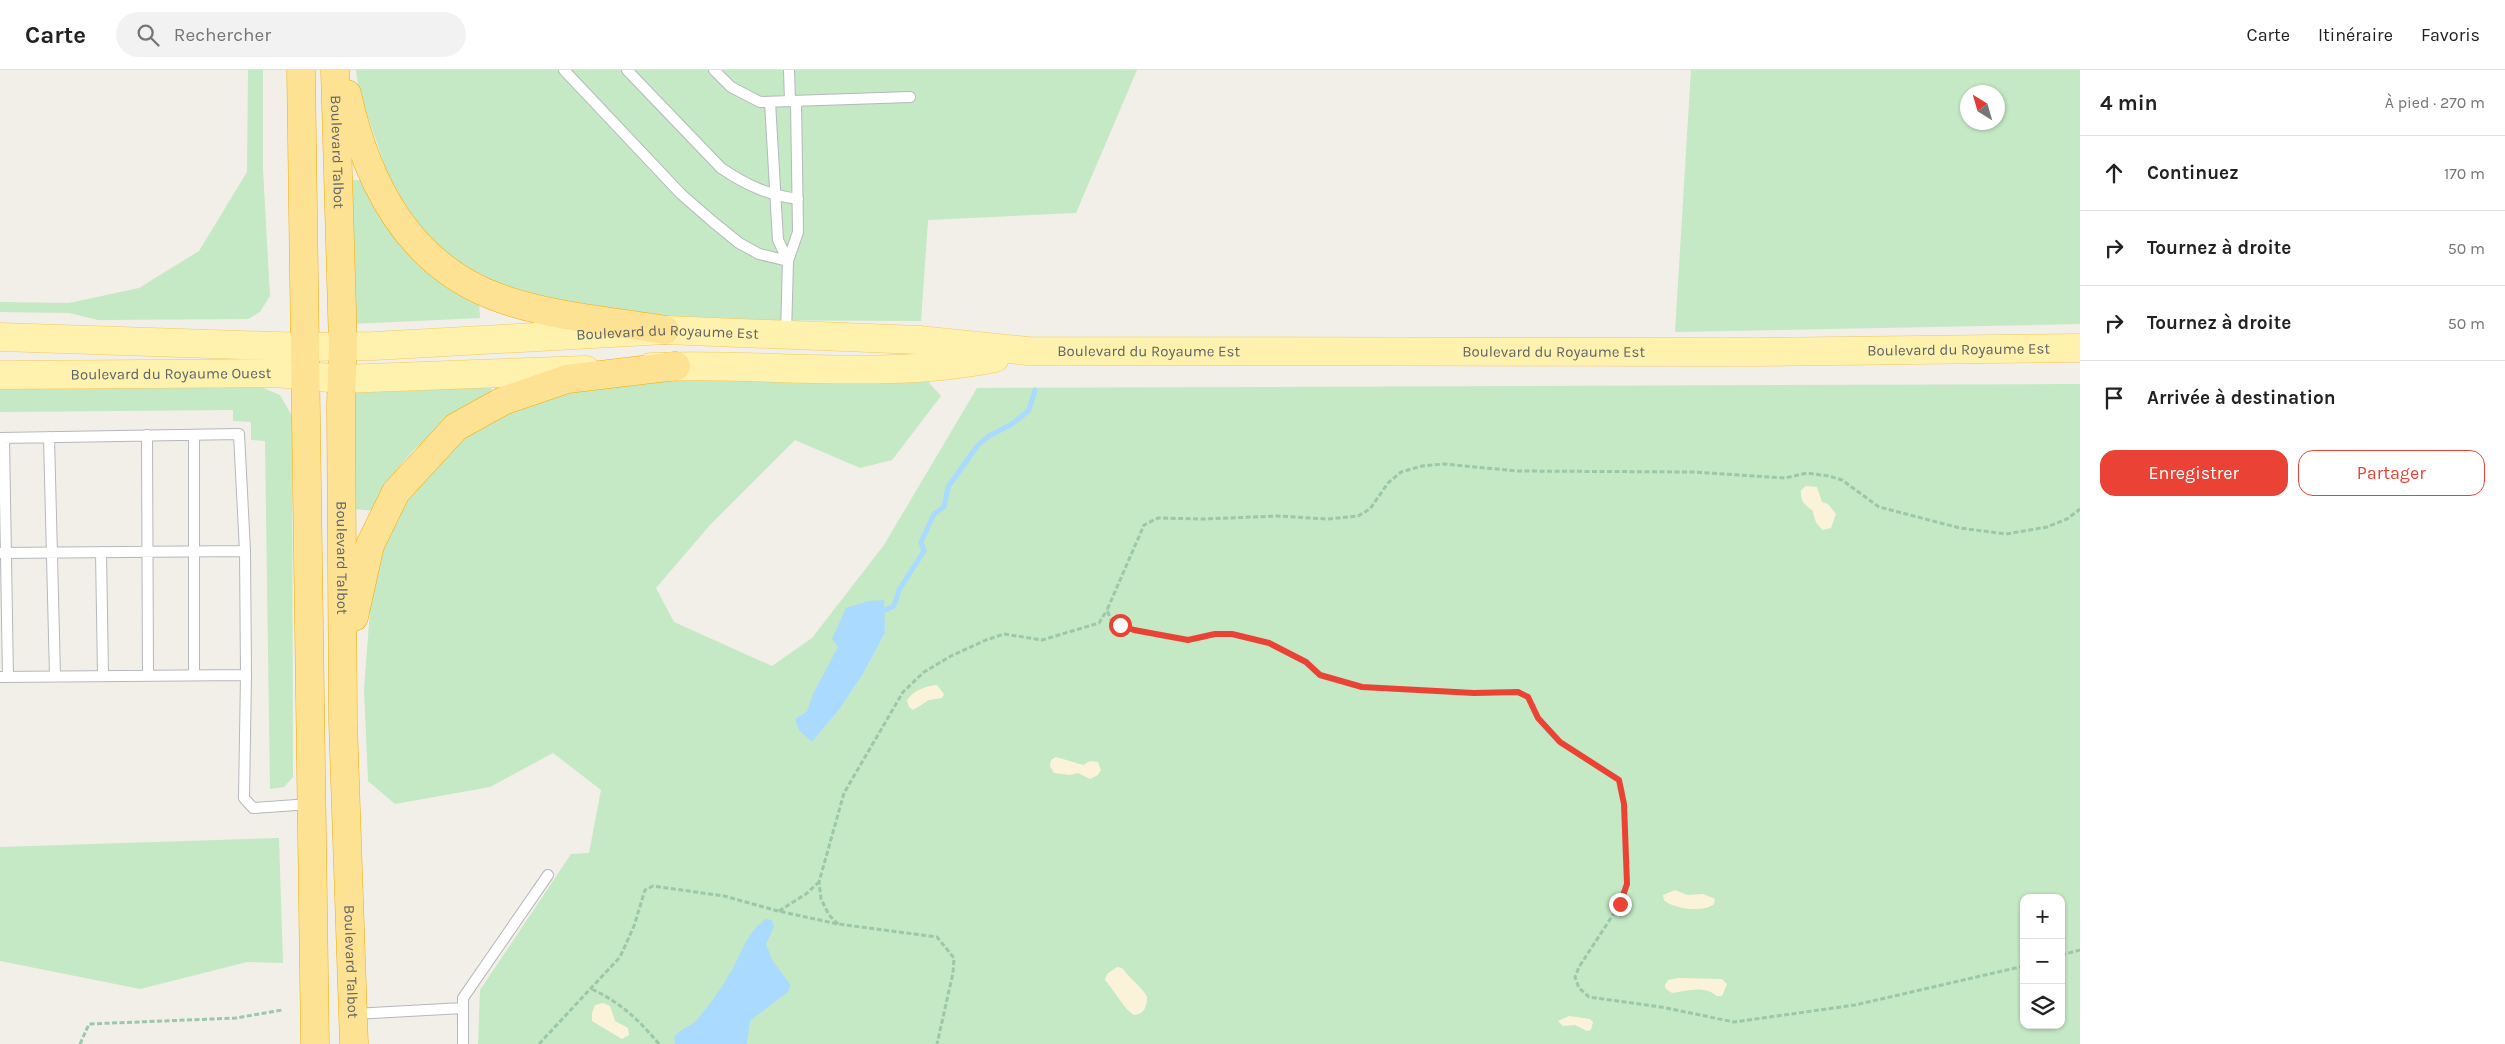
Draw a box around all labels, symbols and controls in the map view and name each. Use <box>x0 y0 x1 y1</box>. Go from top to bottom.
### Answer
search box <box>116 12 466 57</box>
text: Carte <box>25 21 86 49</box>
icon: search <box>134 21 162 49</box>
text: Rechercher <box>174 24 271 46</box>
text: Carte <box>2247 24 2290 46</box>
text: Itinéraire <box>2318 24 2393 46</box>
text: Favoris <box>2421 24 2480 46</box>
north arrow <box>1960 85 2005 130</box>
text: 4 min <box>2100 91 2158 115</box>
text: À pied · 270 m <box>2385 93 2485 112</box>
street label: Boulevard Talbot <box>327 95 348 209</box>
icon: ahead <box>2100 159 2128 187</box>
text: Continuez <box>2147 162 2239 184</box>
text: 170 m <box>2444 164 2485 183</box>
icon: right <box>2100 234 2128 262</box>
text: Tournez à droite <box>2147 237 2291 259</box>
text: 50 m <box>2448 239 2485 258</box>
icon: right <box>2100 309 2128 337</box>
text: Tournez à droite <box>2147 312 2291 334</box>
text: 50 m <box>2448 314 2485 333</box>
street label: Boulevard du Royaume Est <box>576 321 759 344</box>
street label: Boulevard du Royaume Est <box>1867 339 2050 360</box>
street label: Boulevard du Royaume Est <box>1057 342 1240 360</box>
street label: Boulevard du Royaume Est <box>1462 343 1645 361</box>
street label: Boulevard du Royaume Ouest <box>71 364 272 383</box>
icon: arrive <box>2100 384 2128 412</box>
text: Arrivée à destination <box>2147 387 2336 409</box>
button: Enregistrer <box>2100 450 2288 496</box>
button: Partager <box>2298 450 2485 496</box>
street label: Boulevard Talbot <box>333 501 351 615</box>
route start <box>1109 614 1132 637</box>
route end <box>1609 893 1632 916</box>
map controls <box>2020 894 2065 1029</box>
button: + <box>2020 894 2065 939</box>
street label: Boulevard Talbot <box>340 905 362 1019</box>
button: − <box>2020 939 2065 984</box>
button: layers <box>2020 984 2065 1029</box>

